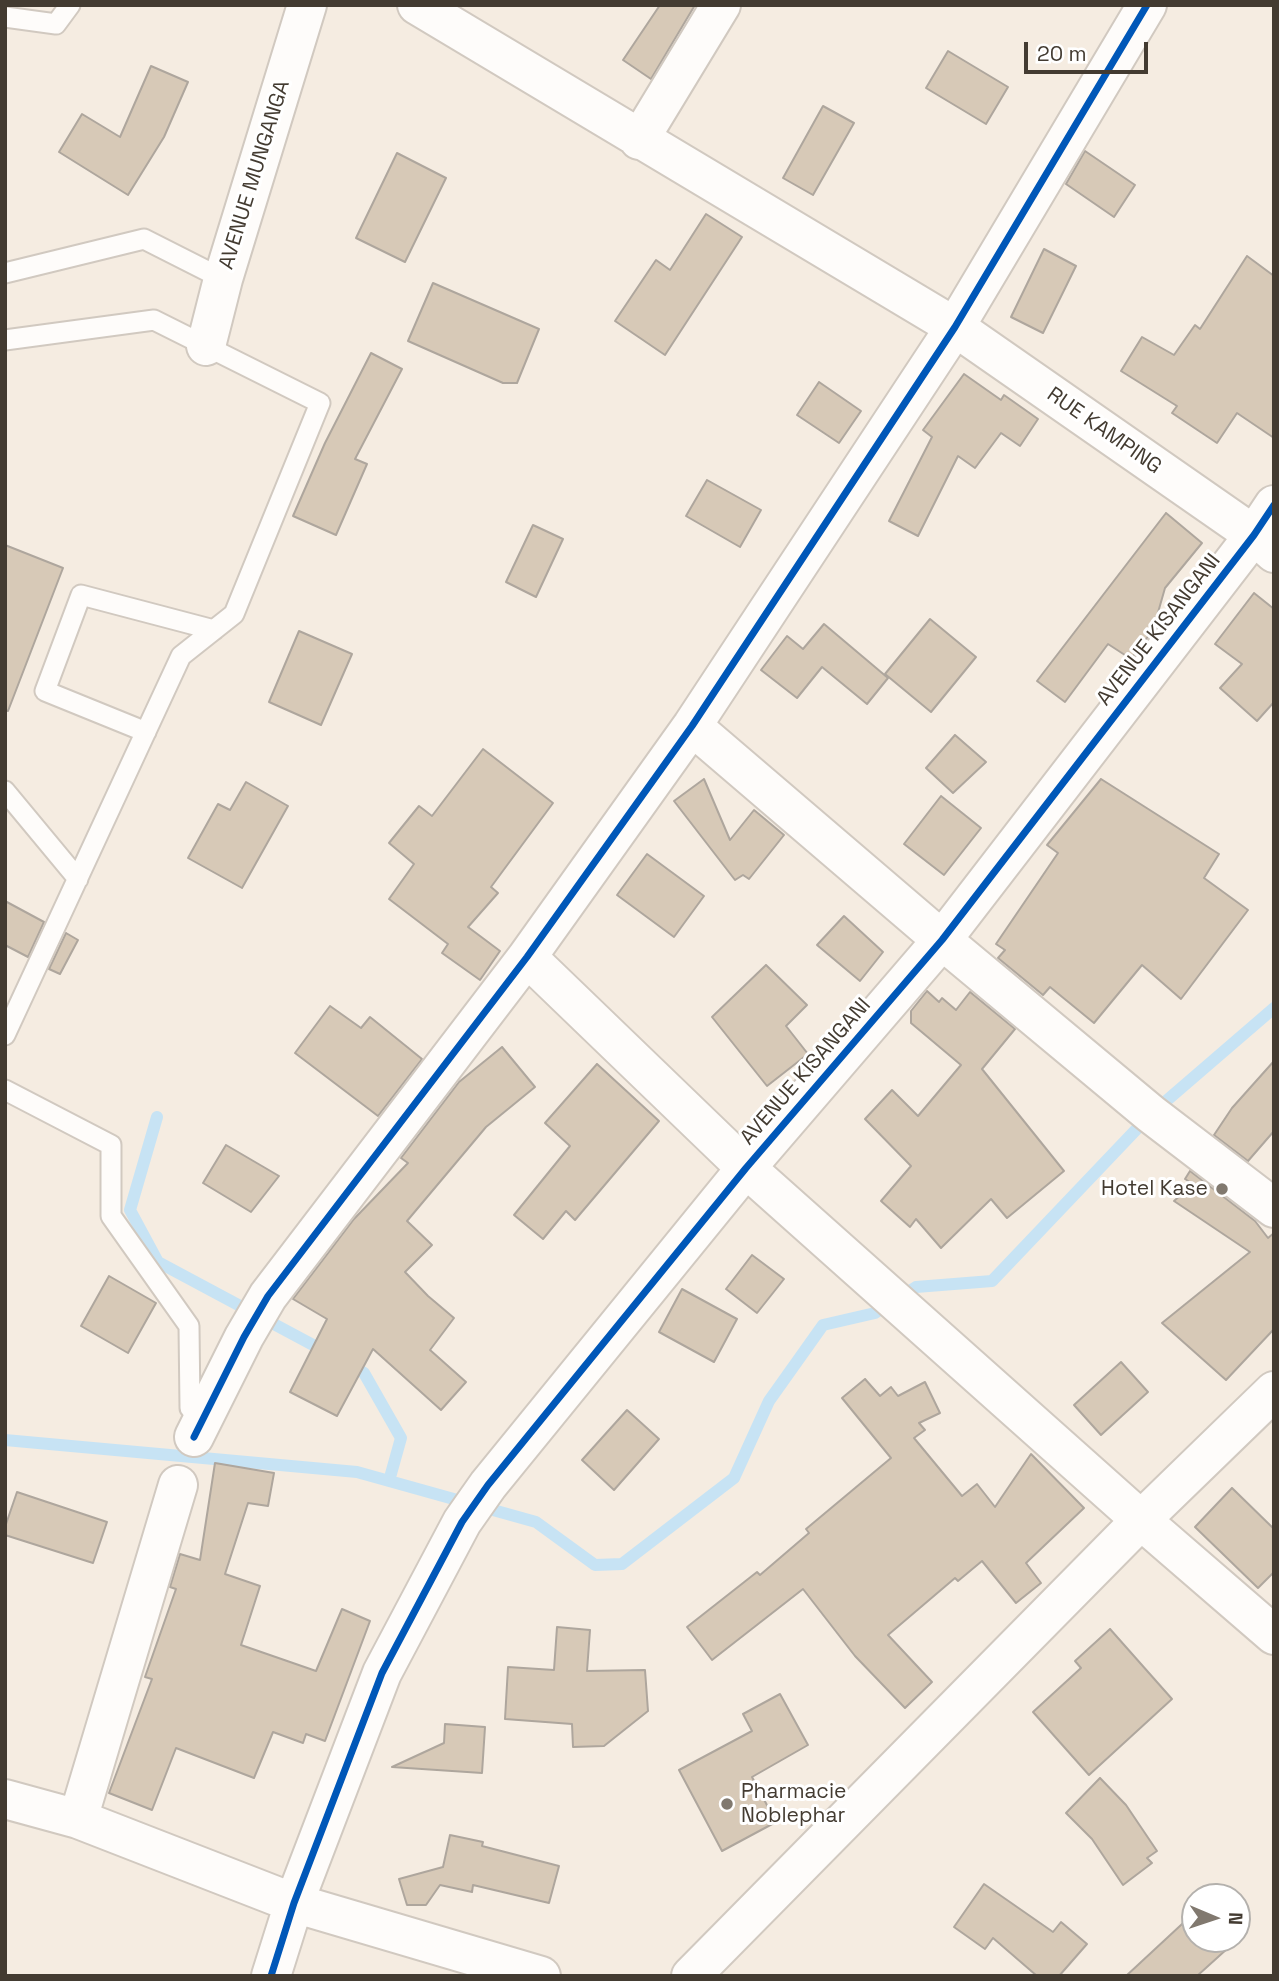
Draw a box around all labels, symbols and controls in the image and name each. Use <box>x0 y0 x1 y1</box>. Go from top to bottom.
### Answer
scale bar <box>1027 28 1151 72</box>
text: 20 m <box>1037 40 1087 67</box>
street label: AVENUE MUNGANGA <box>214 77 296 273</box>
street label: RUE KAMPING <box>1042 382 1166 480</box>
street label: AVENUE KISANGANI <box>1092 549 1226 711</box>
street label: AVENUE KISANGANI <box>735 993 877 1151</box>
place label: Hotel Kase <box>1101 1176 1208 1202</box>
marker: Hotel Kase <box>1214 1181 1230 1197</box>
place label: Pharmacie Noblephar <box>741 1779 846 1829</box>
marker: Pharmacie Noblephar <box>719 1796 735 1812</box>
north arrow <box>1181 1883 1251 1953</box>
text: N <box>1223 1912 1248 1925</box>

